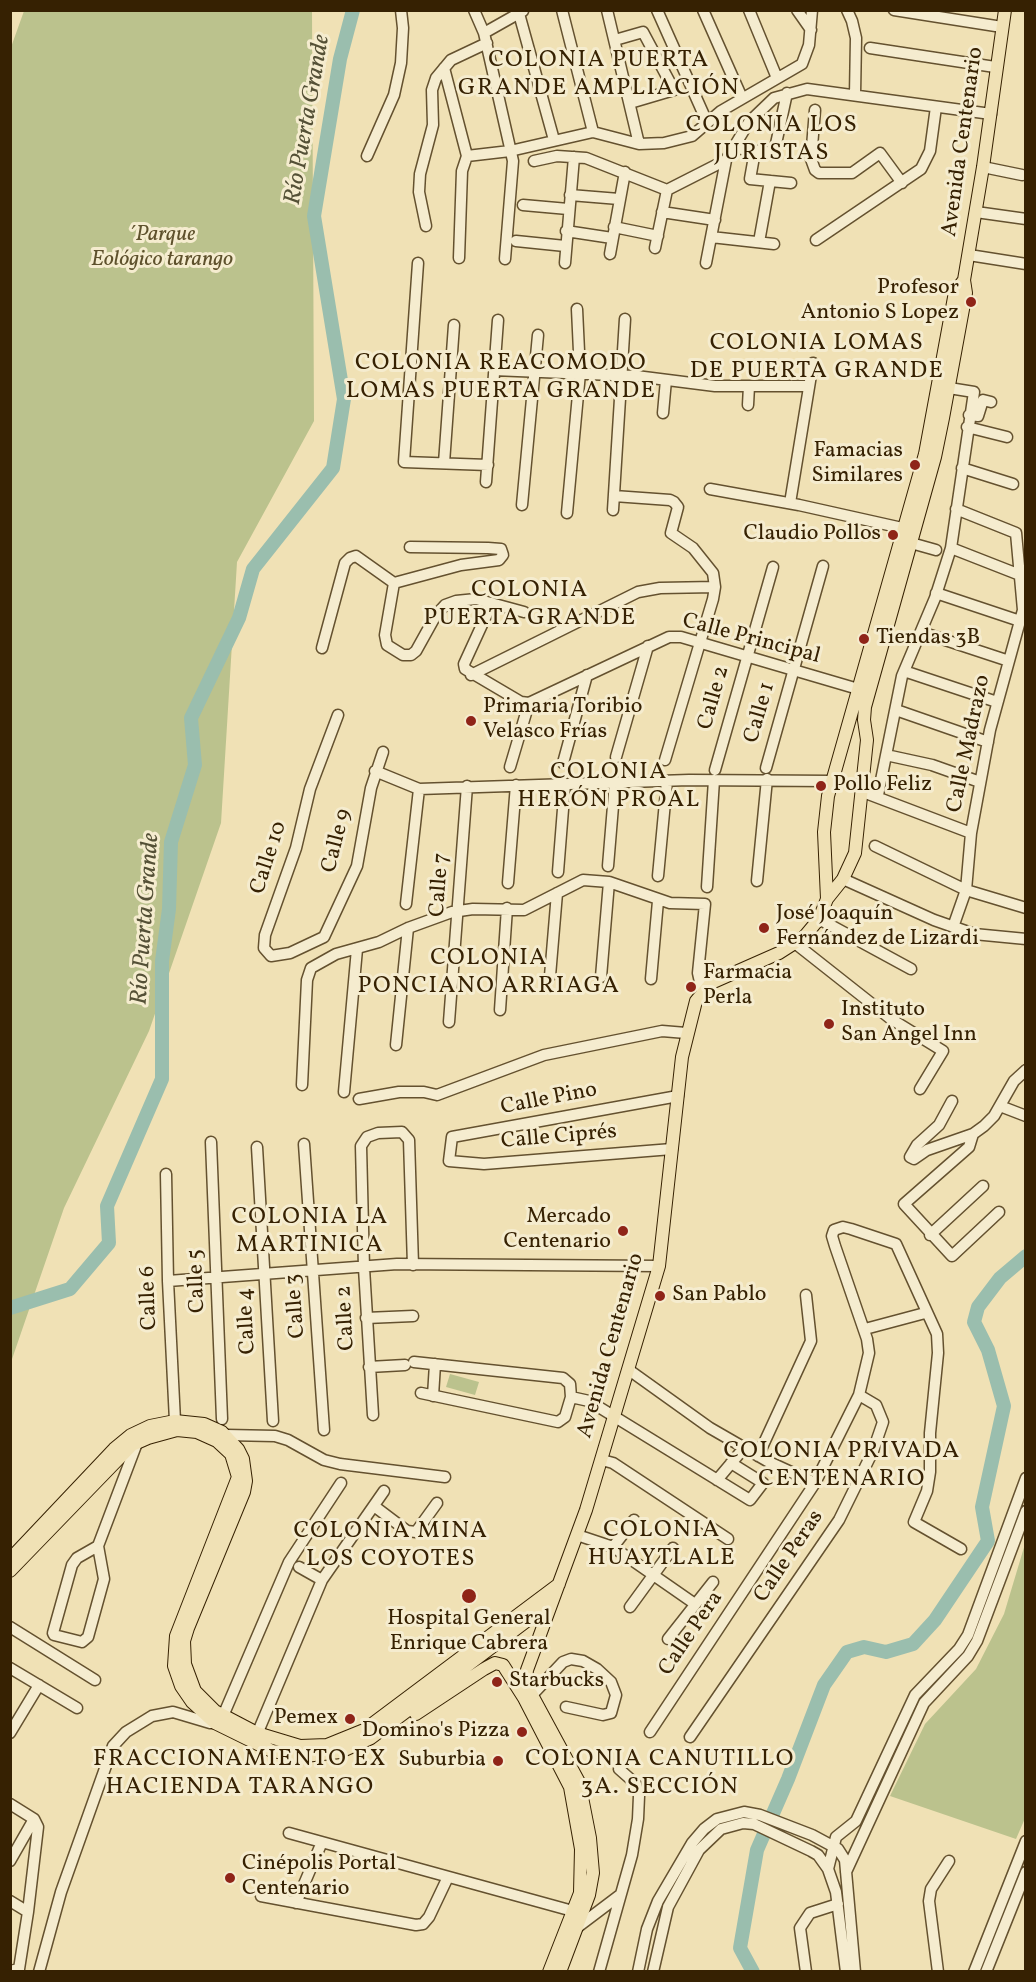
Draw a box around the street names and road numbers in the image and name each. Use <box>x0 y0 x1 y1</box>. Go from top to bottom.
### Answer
street label: Avenida Centenario <box>938 46 990 238</box>
street label: Calle Principal <box>679 609 823 671</box>
street label: Calle 2 <box>693 663 737 733</box>
street label: Calle Madrazo <box>943 673 997 815</box>
street label: Calle 1 <box>740 680 782 746</box>
street label: Calle 9 <box>317 806 359 876</box>
street label: Calle 10 <box>246 818 294 898</box>
street label: Calle 7 <box>426 852 456 918</box>
street label: Calle Pino <box>499 1078 599 1122</box>
street label: Calle Ciprés <box>500 1120 618 1156</box>
street label: Calle 5 <box>184 1249 212 1313</box>
street label: Avenida Centenario <box>573 1251 651 1441</box>
street label: Calle 6 <box>136 1265 164 1331</box>
street label: Calle 3 <box>282 1273 312 1339</box>
street label: Calle 2 <box>332 1285 362 1351</box>
street label: Calle 4 <box>233 1287 263 1355</box>
street label: Calle Peras <box>750 1506 830 1608</box>
street label: Calle Pera <box>654 1587 730 1681</box>

